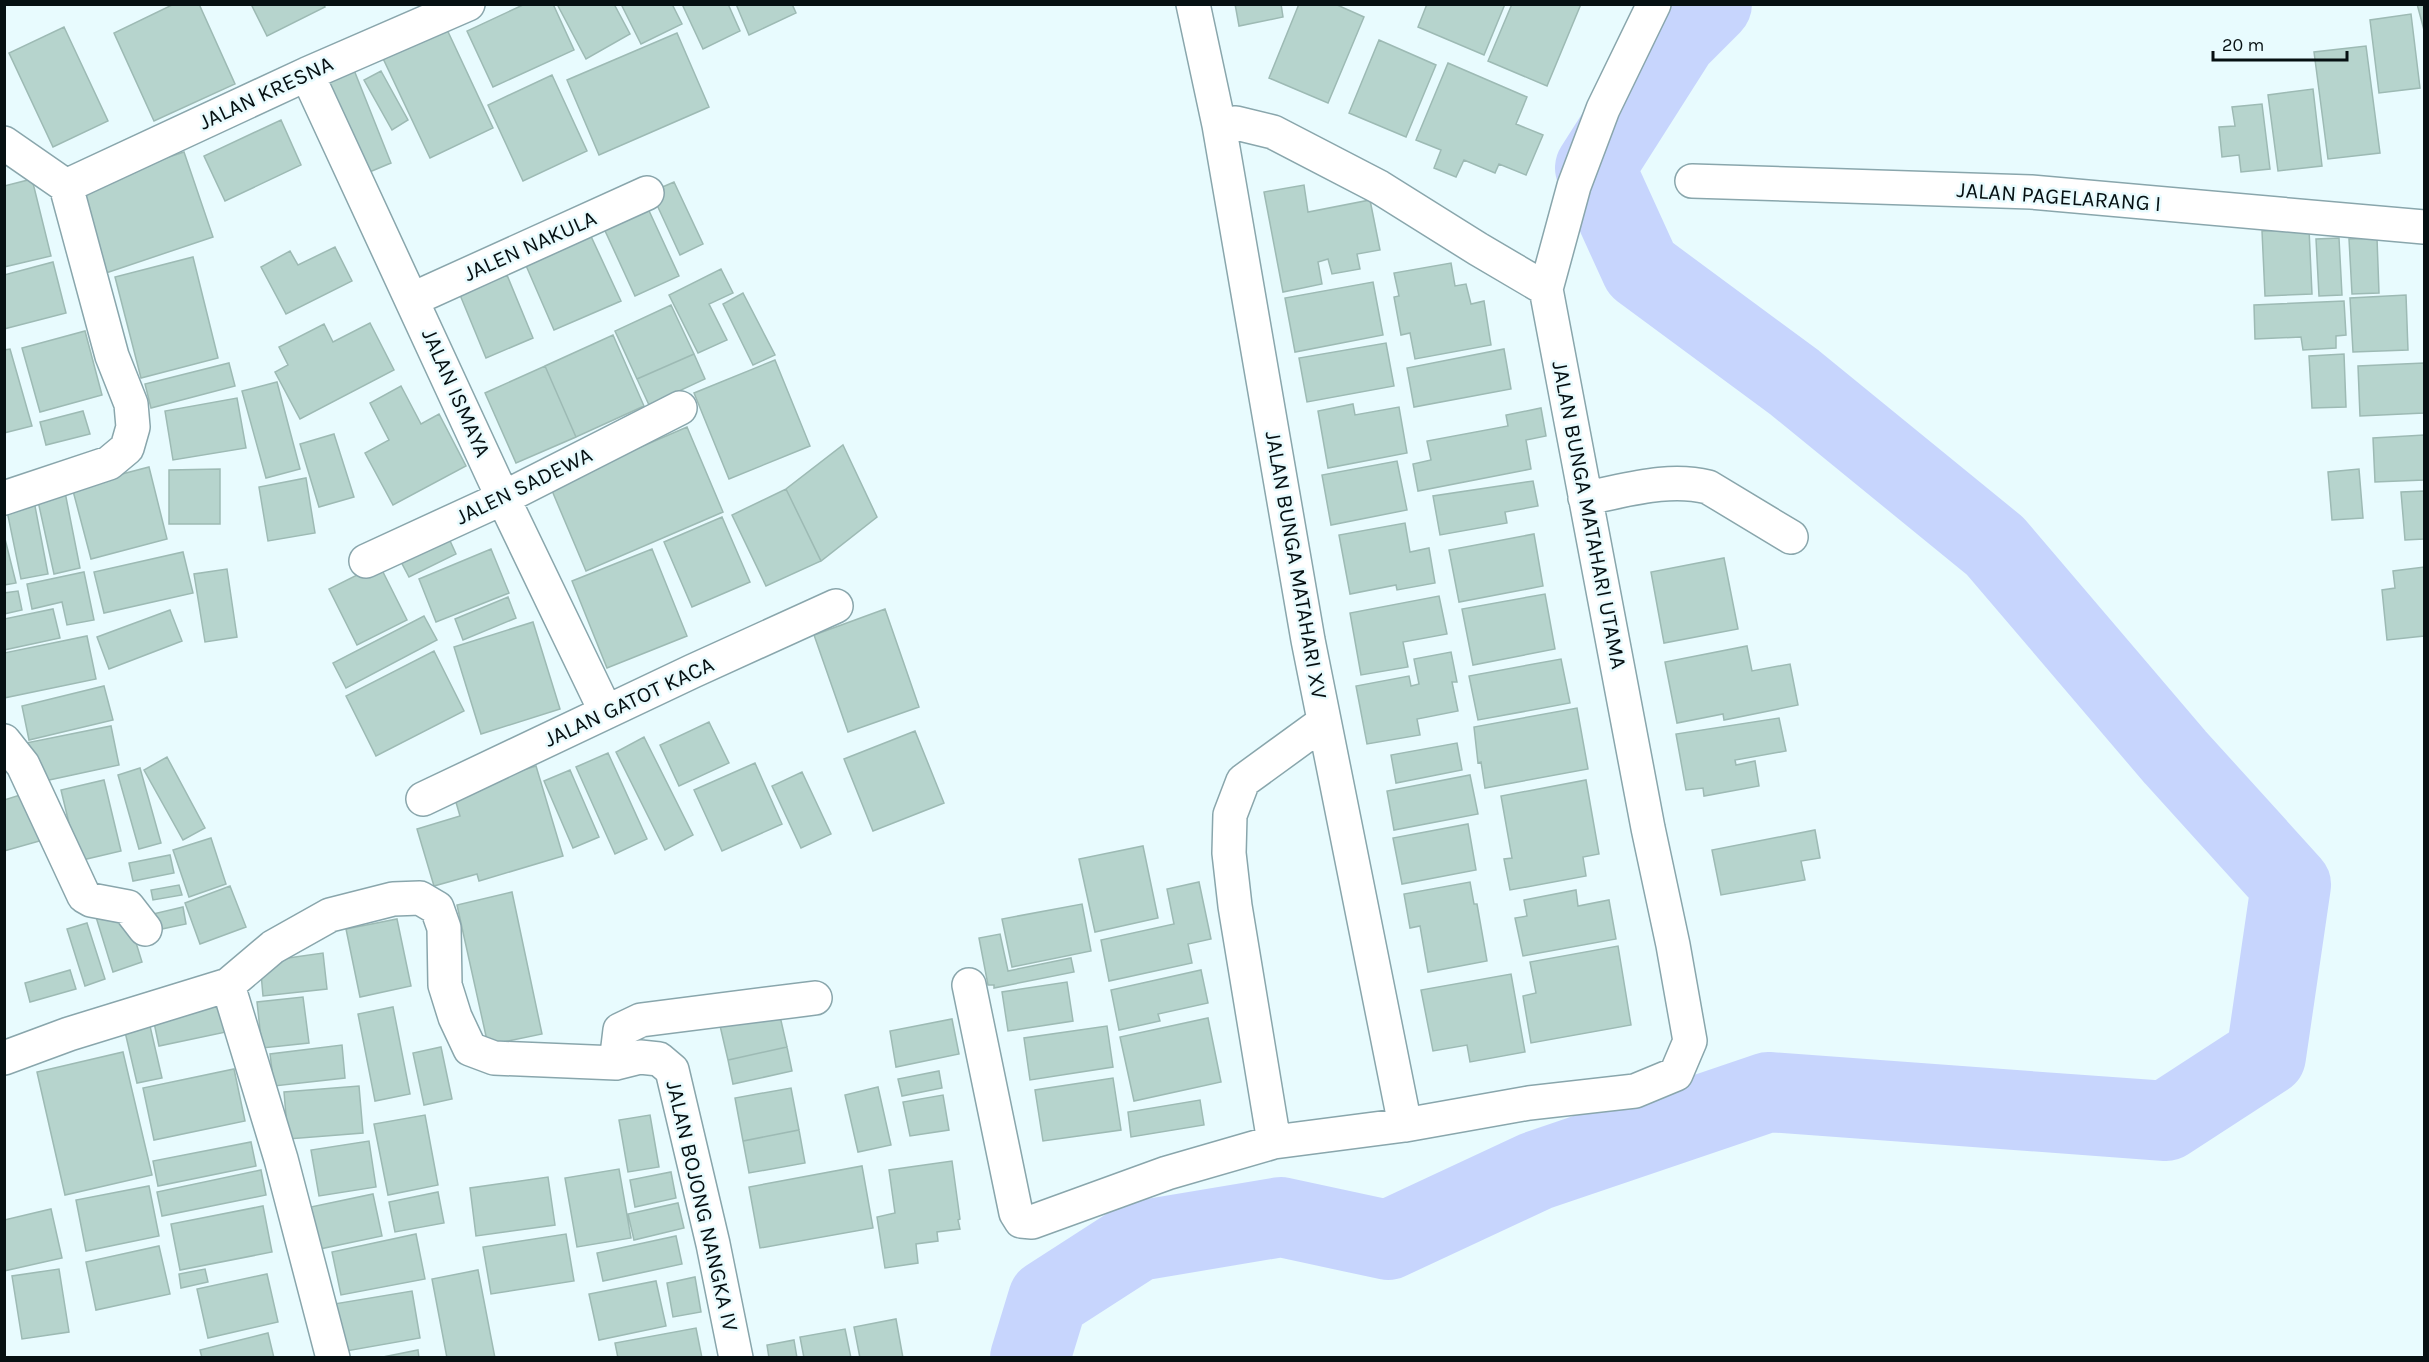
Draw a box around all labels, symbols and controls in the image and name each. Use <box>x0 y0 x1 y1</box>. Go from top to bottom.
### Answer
scale bar <box>2213 24 2346 62</box>
text: 20 m <box>2222 34 2264 56</box>
street label: JALAN KRESNA <box>195 50 337 135</box>
street label: JALAN PAGELARANG I <box>1956 177 2162 217</box>
street label: JALEN NAKULA <box>459 205 601 287</box>
street label: JALAN ISMAYA <box>416 325 496 462</box>
street label: JALAN BUNGA MATAHARI UTAMA <box>1546 359 1632 672</box>
street label: JALAN BUNGA MATAHARI XV <box>1260 429 1332 701</box>
street label: JALEN SADEWA <box>451 442 597 530</box>
street label: JALAN GATOT KACA <box>540 651 718 753</box>
street label: JALAN BOJONG NANGKA IV <box>660 1078 744 1334</box>

